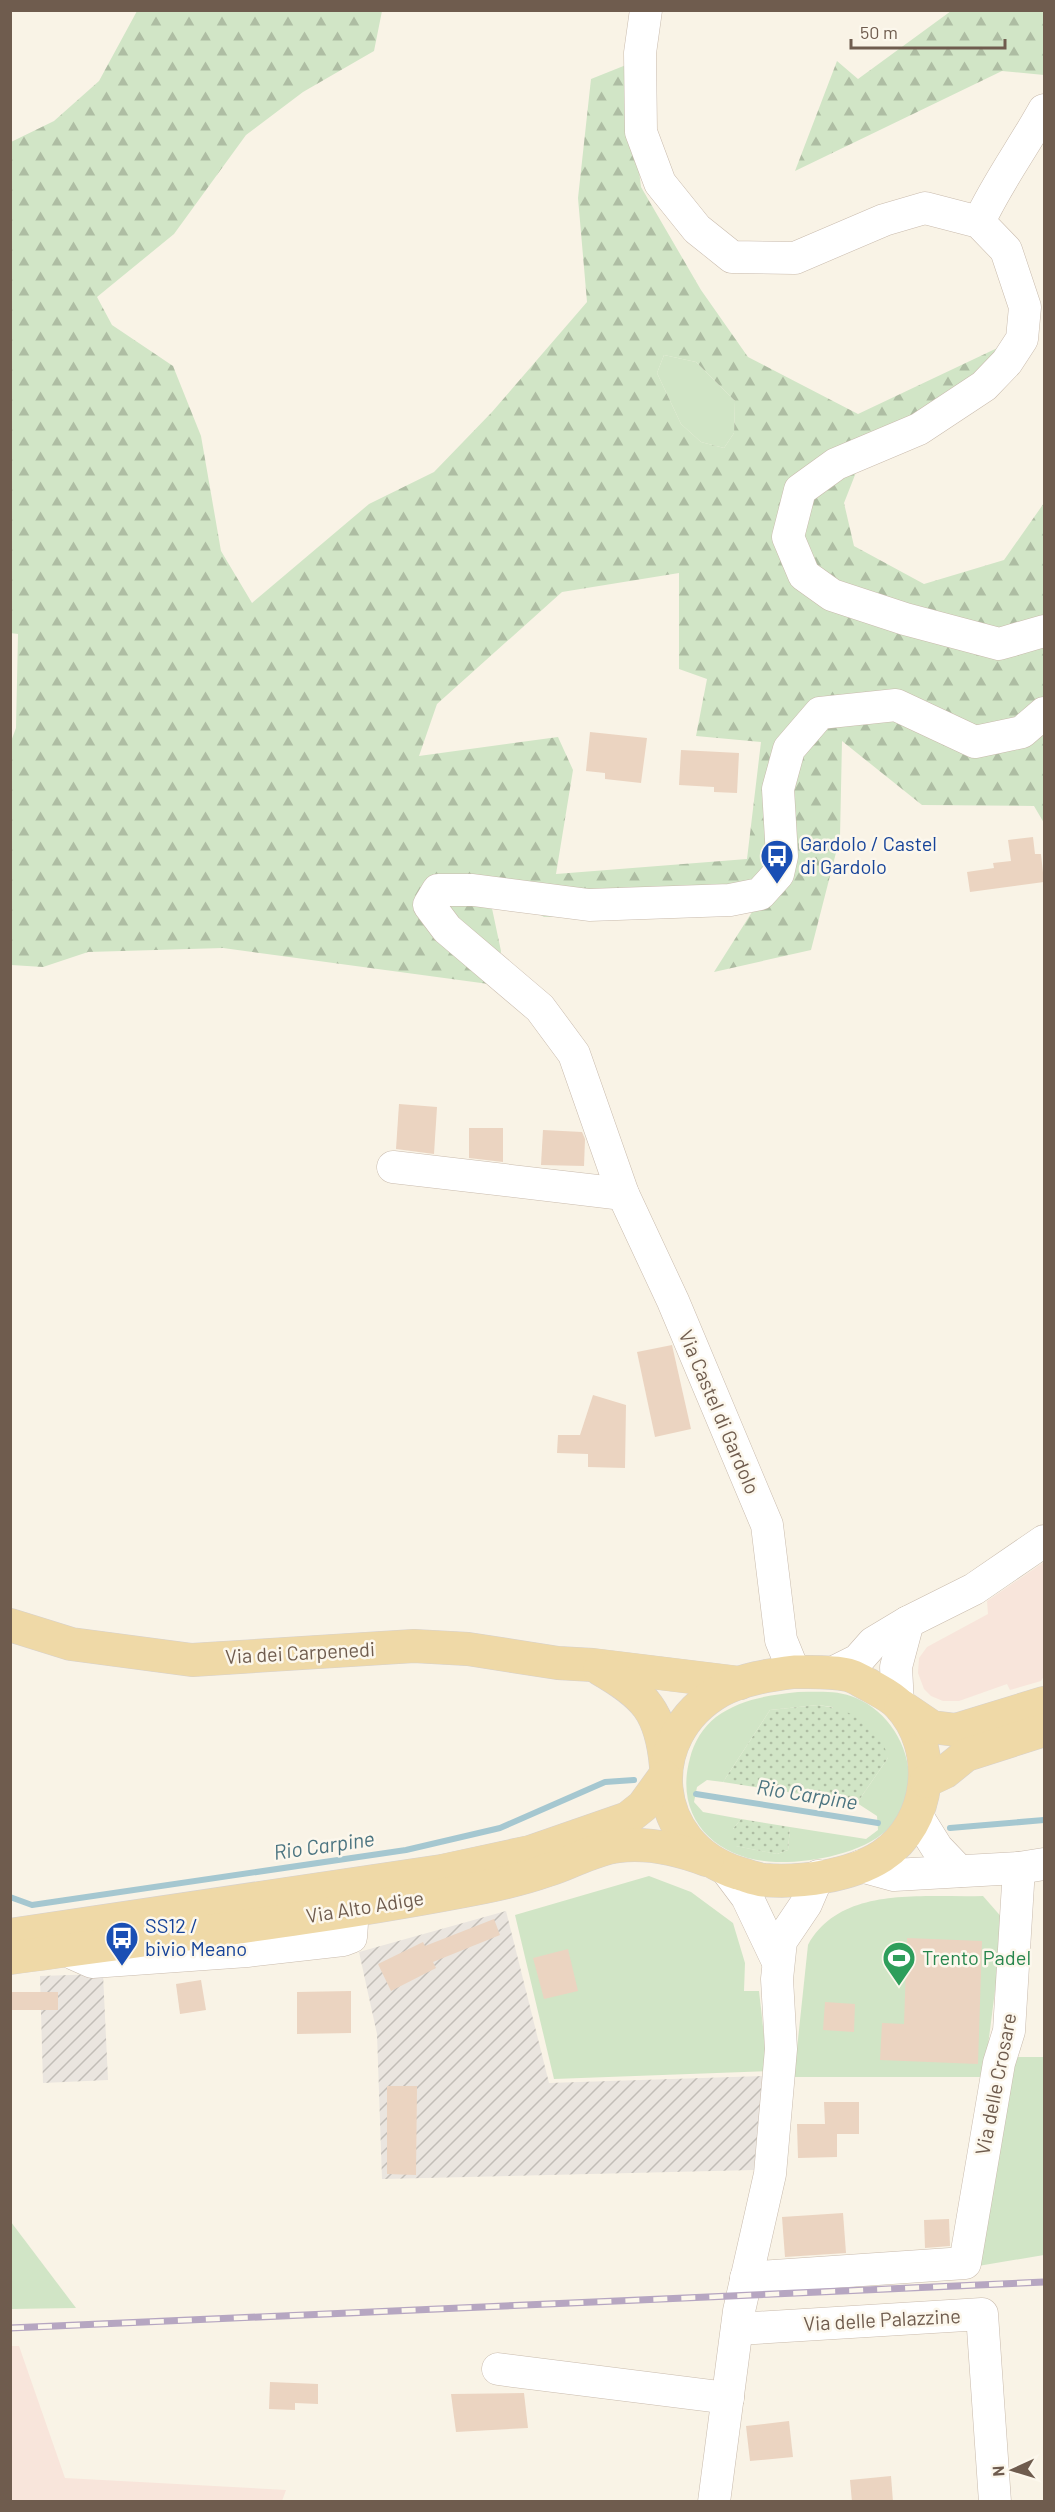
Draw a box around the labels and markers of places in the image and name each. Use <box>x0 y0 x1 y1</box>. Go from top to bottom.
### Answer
place label: Gardolo / Castel di Gardolo <box>800 831 937 878</box>
bus stop icon: Gardolo / Castel di Gardolo <box>759 838 795 885</box>
place label: SS12 / bivio Meano <box>145 1913 247 1960</box>
bus stop icon: SS12 / bivio Meano <box>104 1920 140 1967</box>
sports icon: Trento Padel <box>881 1940 917 1987</box>
place label: Trento Padel <box>922 1945 1031 1969</box>

